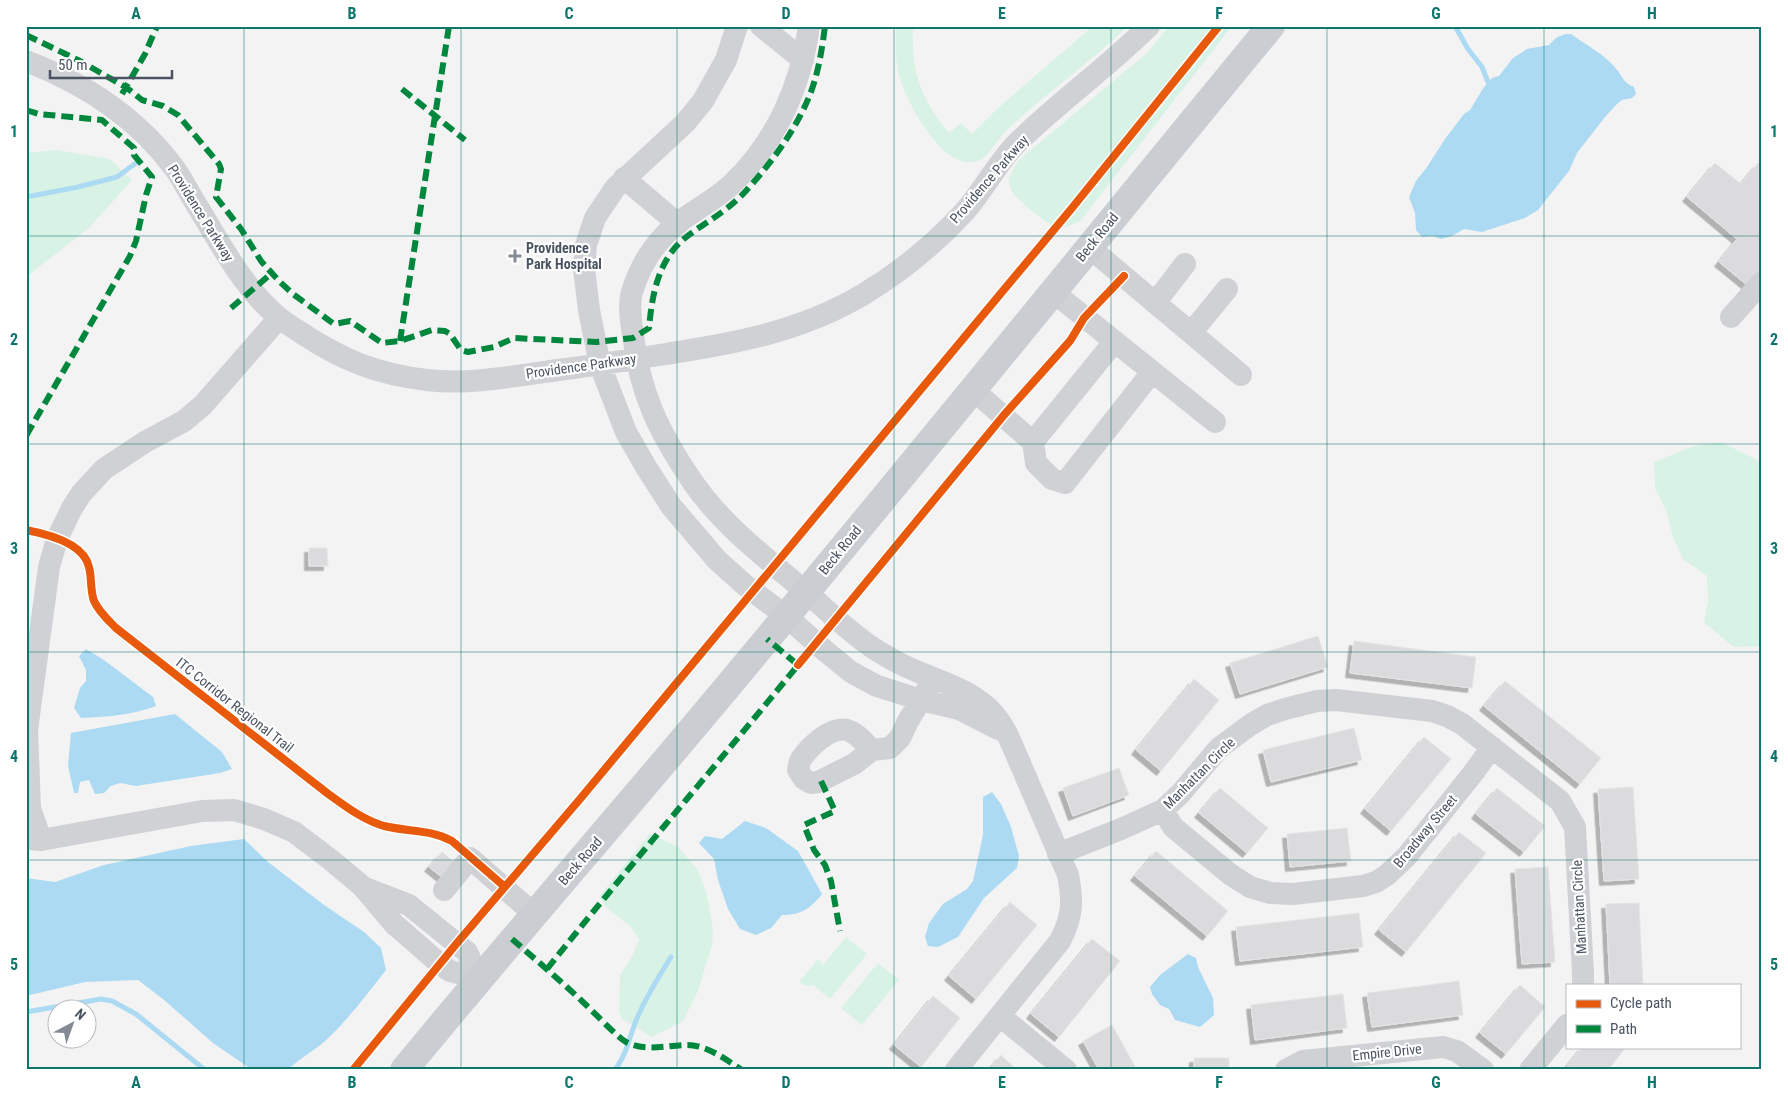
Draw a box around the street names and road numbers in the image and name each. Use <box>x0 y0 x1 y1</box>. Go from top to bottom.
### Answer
street label: Providence Parkway <box>947 132 1032 226</box>
street label: Providence Parkway <box>165 162 237 264</box>
street label: Beck Road <box>1072 209 1122 265</box>
street label: Providence Parkway <box>525 350 637 382</box>
street label: Beck Road <box>815 522 865 578</box>
street label: ITC Corridor Regional Trail <box>173 654 297 756</box>
street label: Manhattan Circle <box>1160 734 1238 812</box>
street label: Broadway Street <box>1390 791 1460 871</box>
street label: Beck Road <box>555 834 605 888</box>
street label: Manhattan Circle <box>1569 859 1589 954</box>
street label: Empire Drive <box>1352 1040 1423 1064</box>

